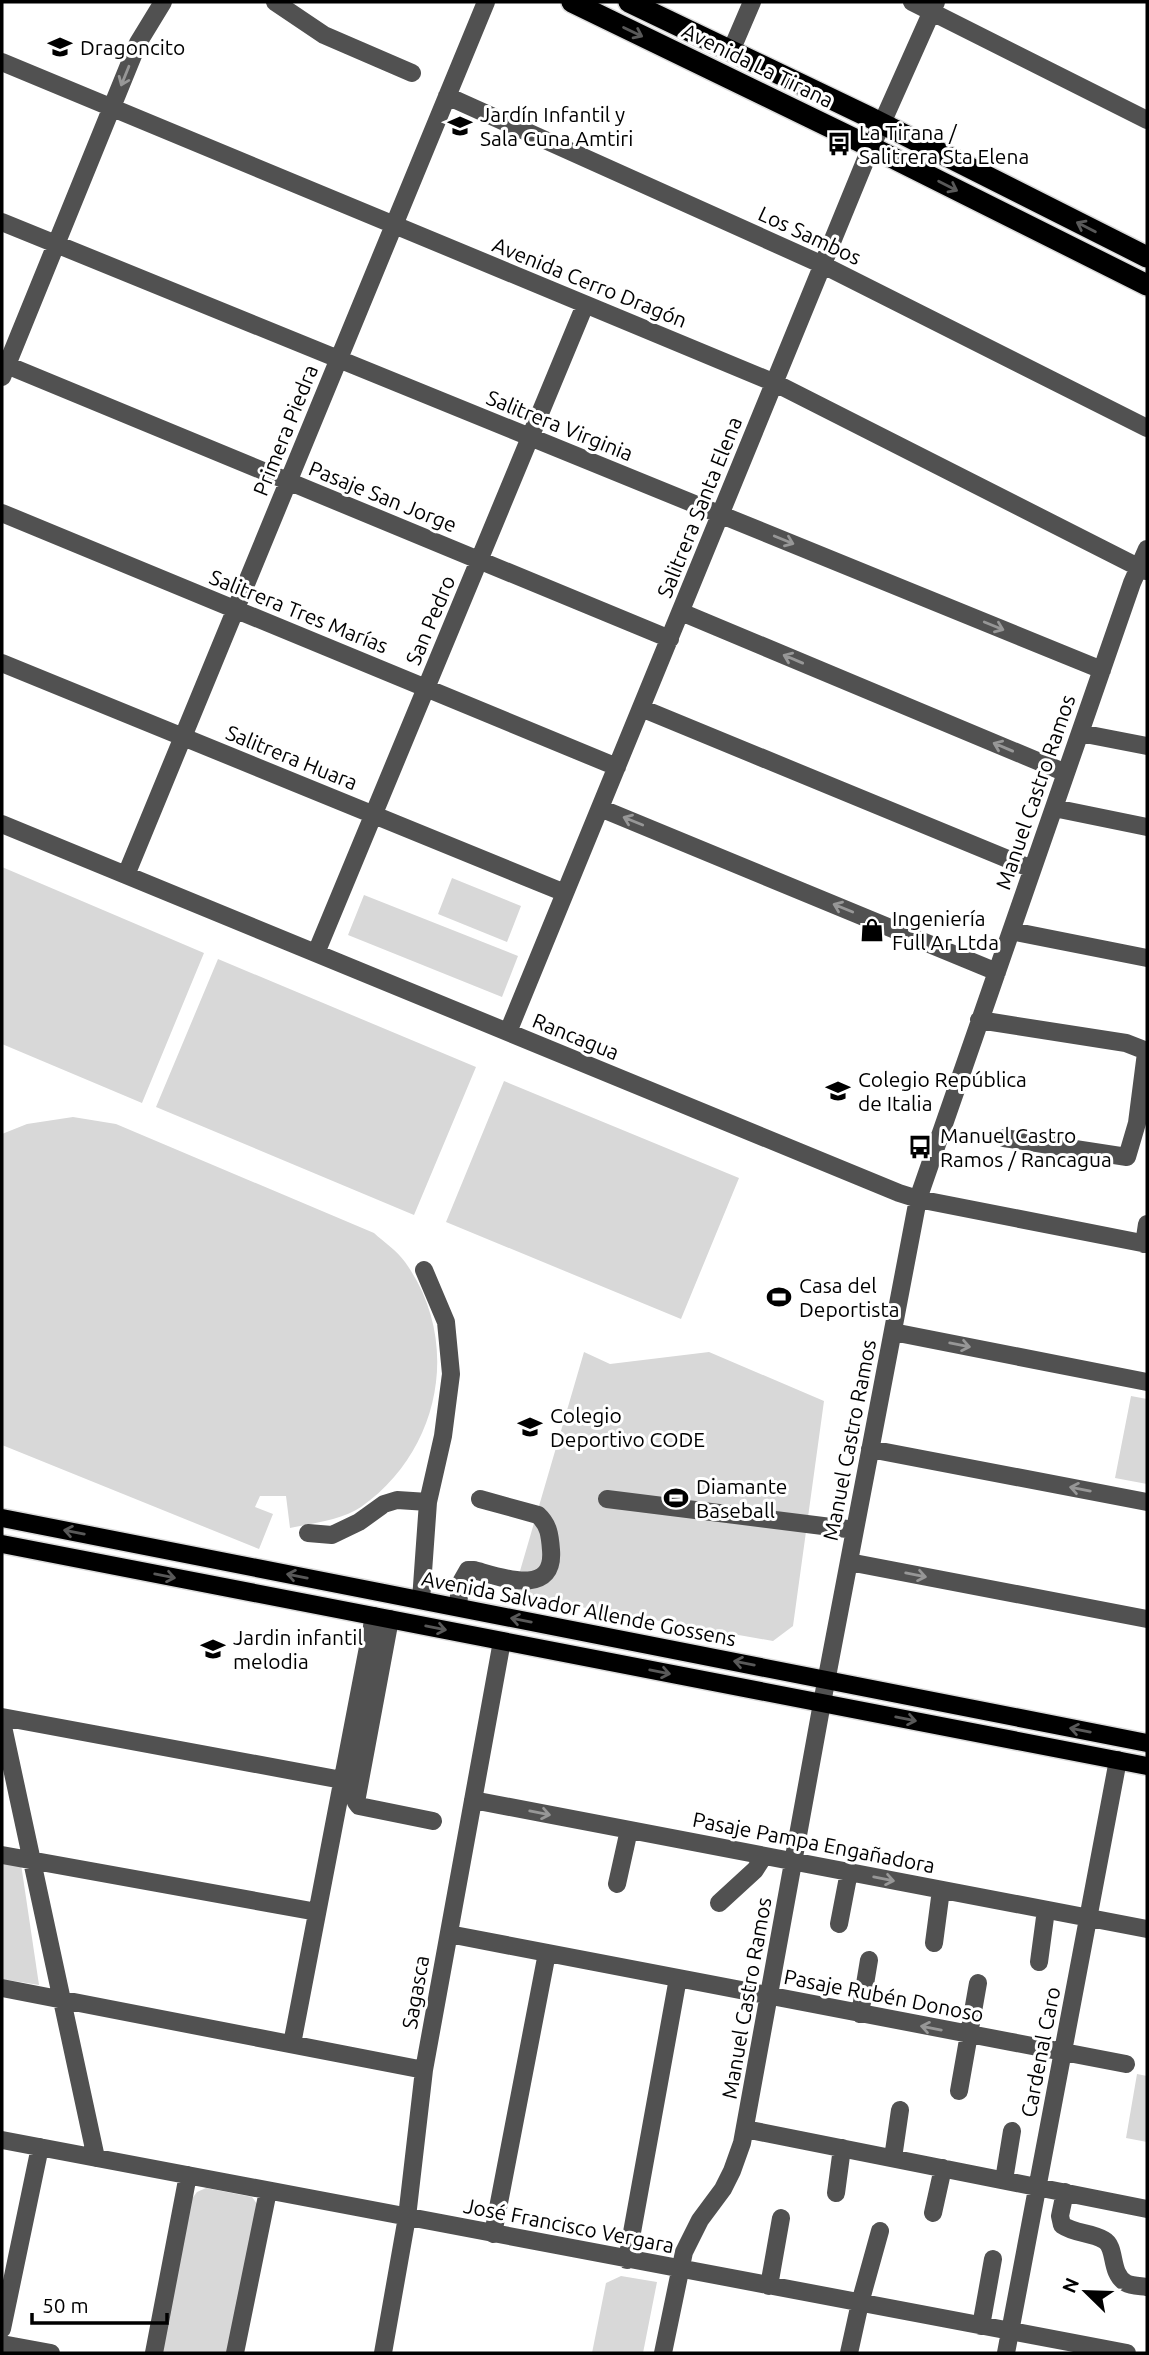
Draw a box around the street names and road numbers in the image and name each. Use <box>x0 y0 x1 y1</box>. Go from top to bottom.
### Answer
street label: Avenida La Tirana <box>678 18 838 112</box>
street label: Los Sambos <box>755 201 865 269</box>
street label: Avenida Cerro Dragón <box>489 232 691 332</box>
street label: Primera Piedra <box>248 361 322 499</box>
street label: Salitrera Virginia <box>483 385 637 465</box>
street label: Salitrera Santa Elena <box>652 413 746 601</box>
street label: Pasaje San Jorge <box>306 455 460 537</box>
street label: Salitrera Tres Marías <box>206 564 392 658</box>
street label: San Pedro <box>400 572 460 668</box>
street label: Manuel Castro Ramos <box>990 691 1080 893</box>
street label: Salitrera Huara <box>223 720 361 794</box>
street label: Rancagua <box>529 1008 623 1064</box>
street label: Manuel Castro Ramos <box>818 1337 880 1543</box>
street label: Avenida Salvador Allende Gossens <box>420 1566 738 1650</box>
street label: Pasaje Pampa Engañadora <box>691 1807 937 1877</box>
street label: Manuel Castro Ramos <box>716 1895 776 2101</box>
street label: Sagasca <box>397 1953 433 2031</box>
street label: Pasaje Rubén Donoso <box>782 1964 986 2026</box>
street label: Cardenal Caro <box>1016 1985 1064 2119</box>
street label: José Francisco Vergara <box>462 2193 676 2257</box>

